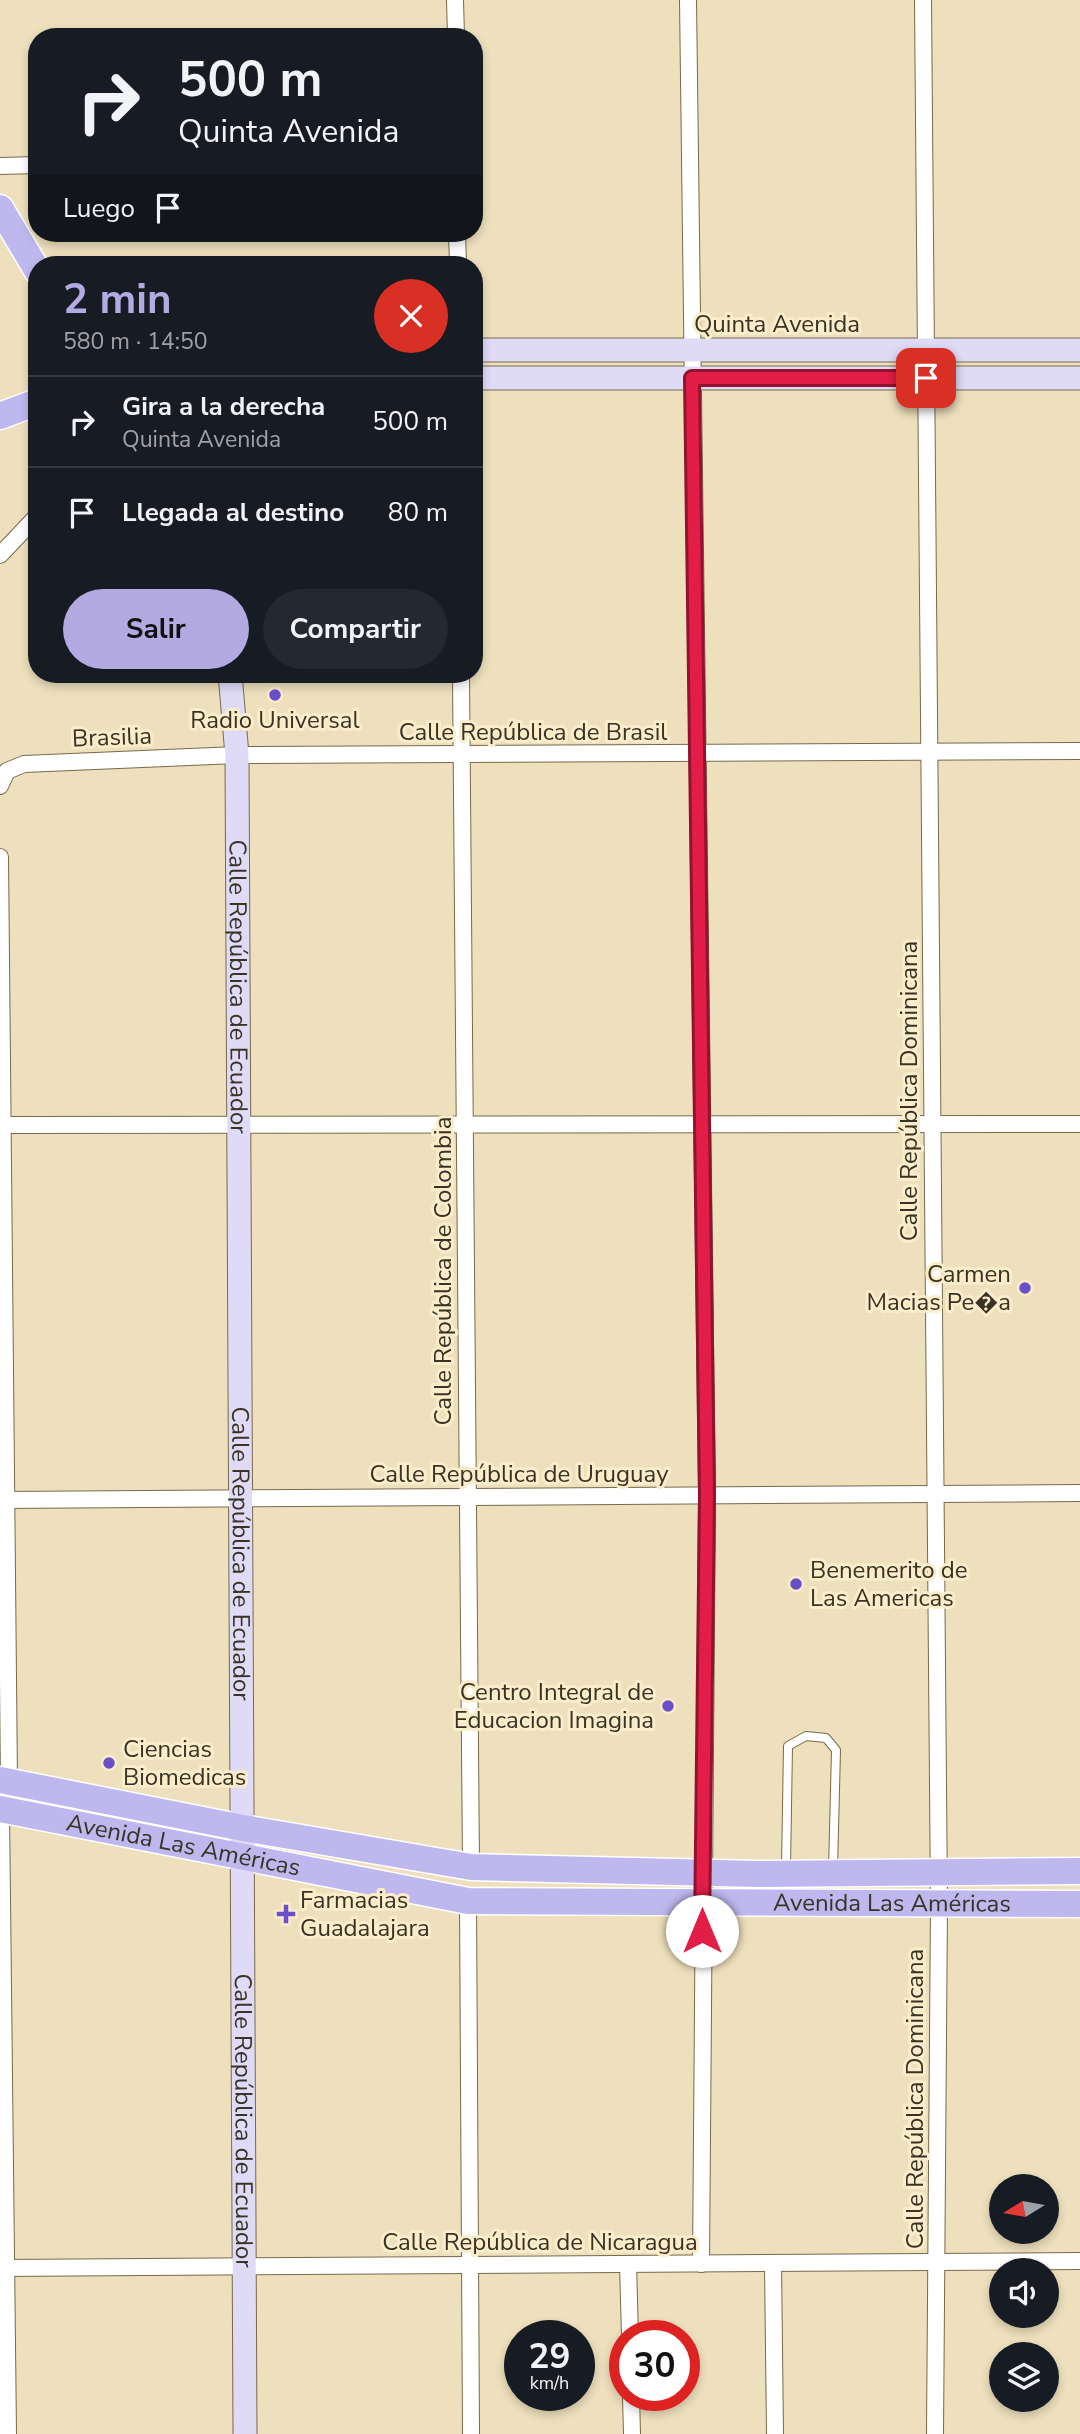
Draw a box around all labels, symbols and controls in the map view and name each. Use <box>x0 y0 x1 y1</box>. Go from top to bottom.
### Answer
text: 500 m <box>178 46 322 113</box>
icon: right <box>63 56 154 147</box>
text: Quinta Avenida <box>178 110 399 153</box>
icon: arrive <box>149 189 187 227</box>
text: Luego <box>63 191 135 226</box>
text: 2 min <box>63 271 172 328</box>
button: close <box>374 279 448 353</box>
street label: Quinta Avenida <box>694 308 860 340</box>
text: 580 m · 14:50 <box>63 326 208 357</box>
pin <box>896 348 956 408</box>
icon: arrive <box>907 359 945 397</box>
text: Gira a la derecha <box>122 389 325 424</box>
icon: right <box>63 403 101 441</box>
text: 500 m <box>372 404 448 439</box>
text: Quinta Avenida <box>122 424 281 455</box>
icon: arrive <box>63 494 101 532</box>
text: Llegada al destino <box>122 495 344 530</box>
text: 80 m <box>388 495 448 530</box>
button: Salir <box>63 589 249 669</box>
button: Compartir <box>263 589 448 669</box>
marker: Radio Universal <box>267 687 283 703</box>
place label: Radio Universal <box>190 704 360 736</box>
street label: Calle República de Brasil <box>399 716 667 748</box>
street label: Brasilia <box>72 720 152 754</box>
street label: Calle República de Ecuador <box>221 839 255 1134</box>
street label: Calle República Dominicana <box>893 941 925 1241</box>
street label: Calle República de Colombia <box>427 1117 459 1425</box>
place label: Carmen Macias Pe�a <box>867 1258 1011 1318</box>
marker: Carmen Macias Pe�a <box>1017 1280 1033 1296</box>
street label: Calle República de Ecuador <box>224 1406 258 1701</box>
street label: Calle República de Uruguay <box>370 1458 669 1490</box>
place label: Benemerito de Las Americas <box>810 1554 967 1614</box>
marker: Benemerito de Las Americas <box>788 1576 804 1592</box>
place label: Centro Integral de Educacion Imagina <box>454 1676 654 1736</box>
marker: Centro Integral de Educacion Imagina <box>660 1698 676 1714</box>
place label: Ciencias Biomedicas <box>123 1733 246 1793</box>
marker: Ciencias Biomedicas <box>101 1755 117 1771</box>
street label: Avenida Las Américas <box>64 1806 303 1884</box>
place label: Farmacias Guadalajara <box>300 1884 430 1944</box>
street label: Avenida Las Américas <box>773 1886 1011 1920</box>
position arrow <box>665 1894 739 1968</box>
marker: Farmacias Guadalajara <box>278 1906 294 1922</box>
street label: Calle República Dominicana <box>899 1949 931 2249</box>
street label: Calle República de Ecuador <box>227 1973 260 2268</box>
north arrow <box>989 2174 1059 2244</box>
map controls <box>989 2174 1059 2412</box>
street label: Calle República de Nicaragua <box>382 2226 698 2258</box>
button: sound <box>989 2258 1059 2328</box>
speed limit sign: 30 <box>609 2320 700 2411</box>
text: 29 <box>528 2333 571 2380</box>
button: layers <box>989 2342 1059 2412</box>
text: km/h <box>530 2371 569 2395</box>

